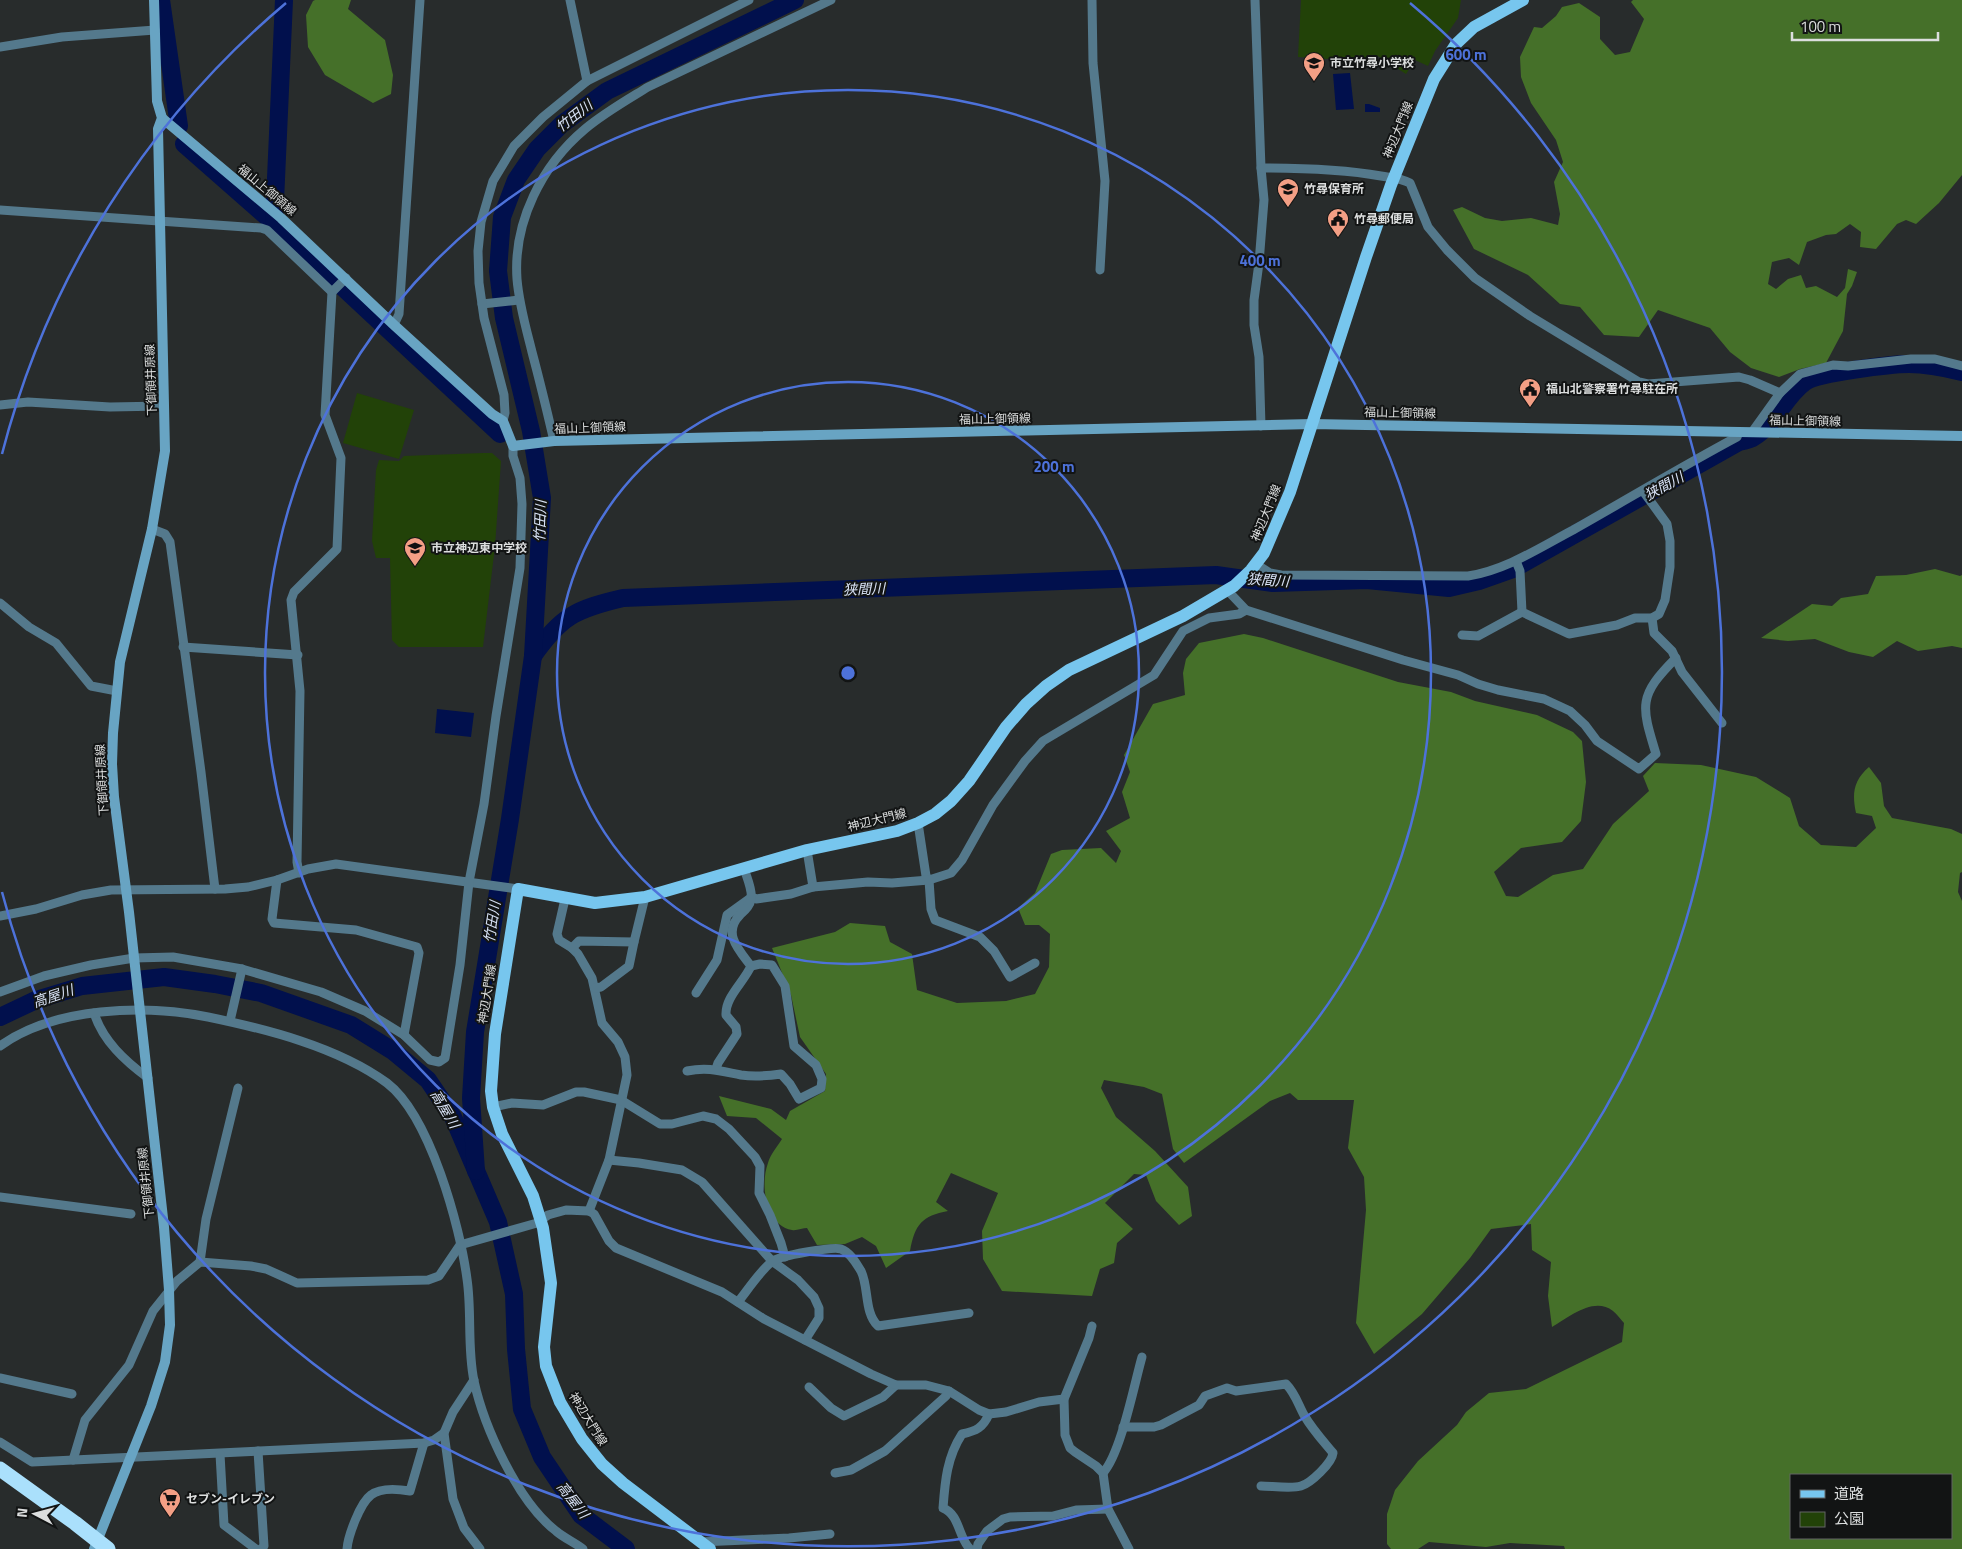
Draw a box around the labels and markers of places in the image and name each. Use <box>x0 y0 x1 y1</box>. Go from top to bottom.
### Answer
school or university icon: 市立竹尋小学校 <box>1302 51 1326 82</box>
place label: 市立竹尋小学校 <box>1330 53 1414 72</box>
school or university icon: 竹尋保育所 <box>1276 177 1300 208</box>
place label: 竹尋保育所 <box>1304 179 1364 198</box>
public building icon: 竹尋郵便局 <box>1326 207 1350 238</box>
place label: 竹尋郵便局 <box>1354 209 1414 228</box>
public building icon: 福山北警察署竹尋駐在所 <box>1518 377 1542 408</box>
place label: 福山北警察署竹尋駐在所 <box>1546 379 1678 398</box>
school or university icon: 市立神辺東中学校 <box>403 536 427 567</box>
place label: 市立神辺東中学校 <box>431 538 527 557</box>
centre of rings <box>839 664 857 682</box>
supermarket icon: セブン-イレブン <box>158 1487 182 1518</box>
place label: セブン-イレブン <box>186 1489 275 1508</box>

